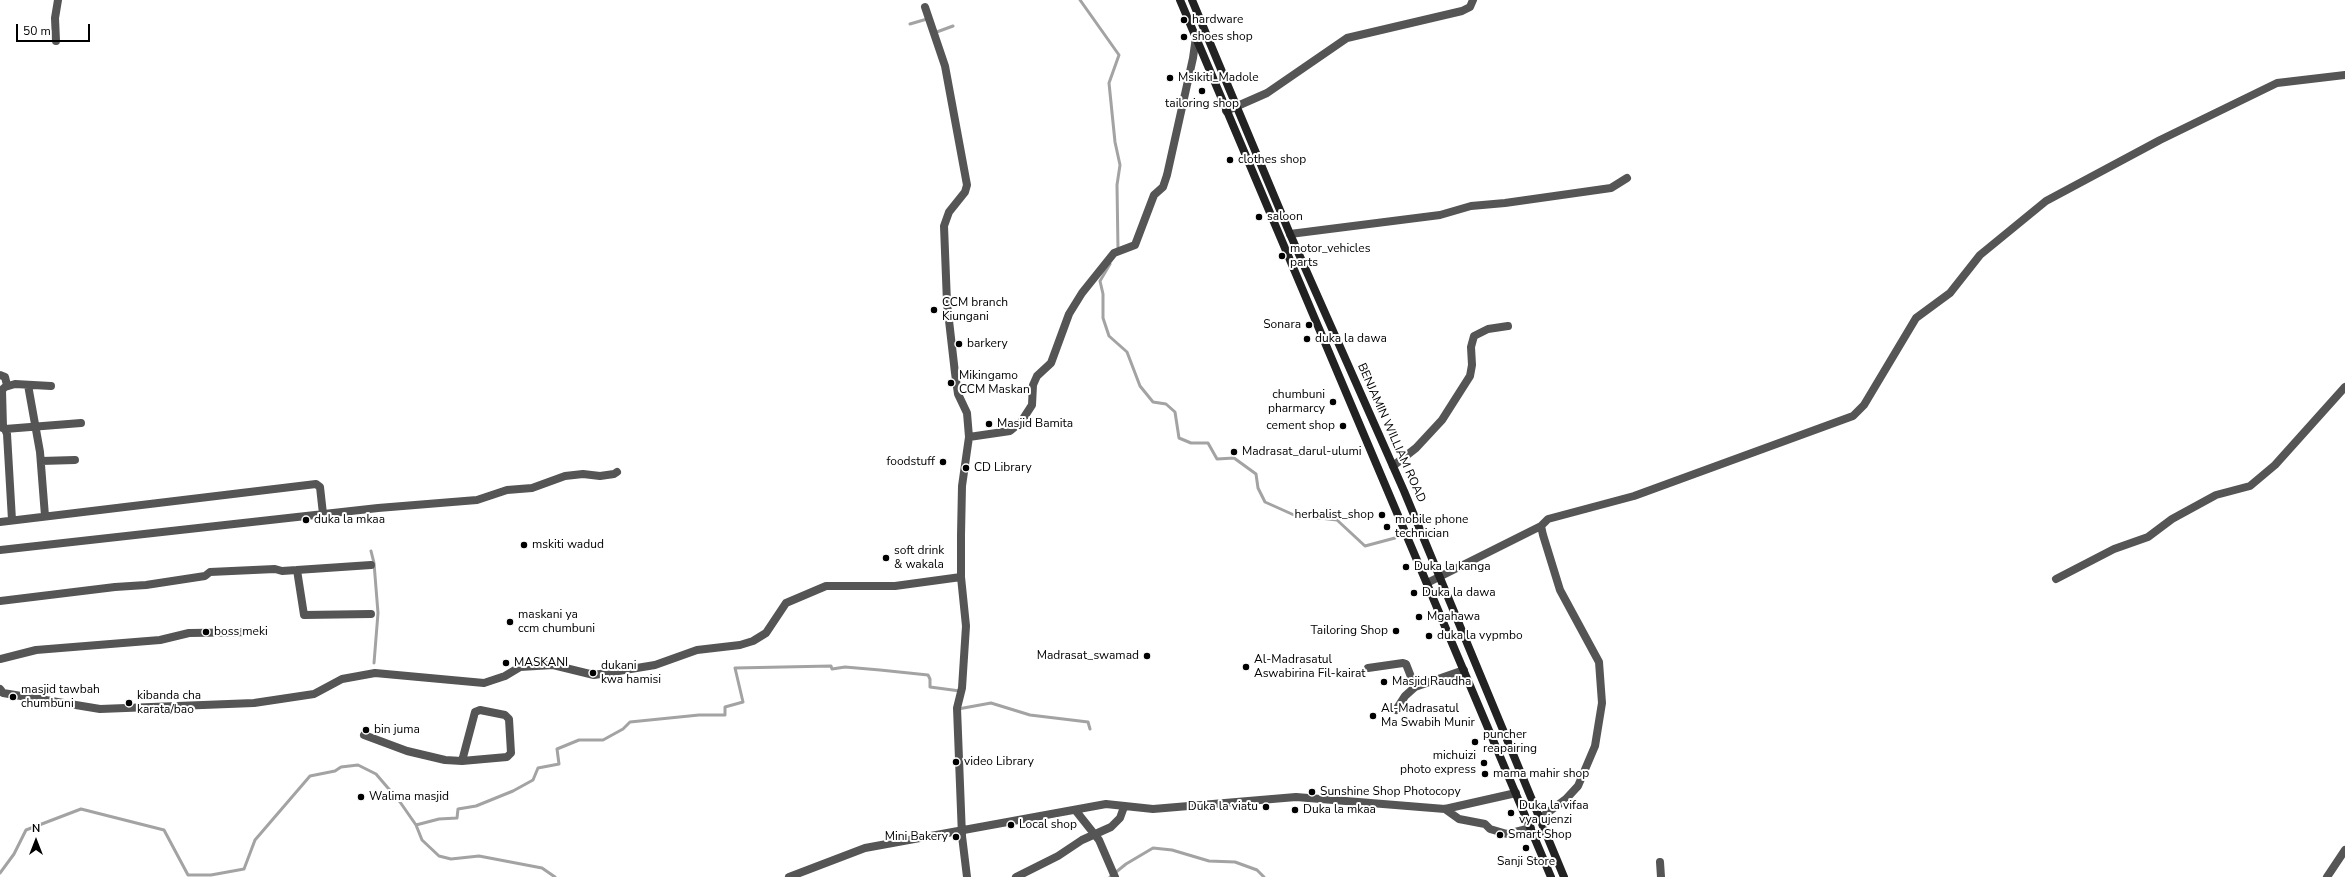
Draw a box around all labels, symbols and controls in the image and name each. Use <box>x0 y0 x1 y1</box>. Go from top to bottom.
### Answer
place label: hardware <box>1192 13 1243 27</box>
marker: hardware <box>1179 15 1189 25</box>
scale bar <box>18 16 92 42</box>
text: 50 m <box>23 23 51 39</box>
place label: shoes shop <box>1192 30 1253 44</box>
marker: shoes shop <box>1179 32 1189 42</box>
place label: Msikiti_Madole <box>1178 71 1259 85</box>
marker: Msikiti_Madole <box>1165 73 1175 83</box>
marker: tailoring shop <box>1197 86 1207 96</box>
place label: tailoring shop <box>1165 97 1239 111</box>
place label: clothes shop <box>1238 153 1306 167</box>
marker: clothes shop <box>1225 155 1235 165</box>
place label: saloon <box>1267 210 1303 224</box>
marker: saloon <box>1254 212 1264 222</box>
place label: motor_vehicles parts <box>1290 242 1370 270</box>
marker: motor_vehicles parts <box>1277 251 1287 261</box>
place label: CCM branch Kiungani <box>942 296 1008 324</box>
marker: CCM branch Kiungani <box>929 305 939 315</box>
place label: Sonara <box>1263 318 1301 332</box>
marker: Sonara <box>1304 320 1314 330</box>
place label: duka la dawa <box>1315 332 1387 346</box>
marker: duka la dawa <box>1302 334 1312 344</box>
place label: barkery <box>967 337 1008 351</box>
marker: barkery <box>954 339 964 349</box>
street label: BENJAMIN WILLIAM ROAD <box>1354 361 1428 505</box>
place label: Mikingamo CCM Maskan <box>959 369 1030 397</box>
marker: Mikingamo CCM Maskan <box>946 378 956 388</box>
place label: chumbuni pharmarcy <box>1268 388 1325 416</box>
marker: chumbuni pharmarcy <box>1328 397 1338 407</box>
place label: Masjid Bamita <box>997 417 1073 431</box>
marker: Masjid Bamita <box>984 419 994 429</box>
place label: cement shop <box>1266 419 1335 433</box>
marker: cement shop <box>1338 421 1348 431</box>
place label: Madrasat_darul-ulumi <box>1242 445 1361 459</box>
marker: Madrasat_darul-ulumi <box>1229 447 1239 457</box>
place label: foodstuff <box>886 455 935 469</box>
marker: foodstuff <box>938 457 948 467</box>
place label: CD Library <box>974 461 1032 475</box>
marker: CD Library <box>961 463 971 473</box>
place label: herbalist_shop <box>1294 508 1374 522</box>
marker: herbalist_shop <box>1377 510 1387 520</box>
place label: duka la mkaa <box>314 513 385 527</box>
place label: mobile phone technician <box>1395 513 1468 541</box>
marker: duka la mkaa <box>301 515 311 525</box>
marker: mobile phone technician <box>1382 522 1392 532</box>
place label: mskiti wadud <box>532 538 604 552</box>
marker: mskiti wadud <box>519 540 529 550</box>
place label: soft drink & wakala <box>894 544 944 572</box>
marker: soft drink & wakala <box>881 553 891 563</box>
place label: Duka la kanga <box>1414 560 1491 574</box>
marker: Duka la kanga <box>1401 562 1411 572</box>
place label: Duka la dawa <box>1422 586 1496 600</box>
marker: Duka la dawa <box>1409 588 1419 598</box>
place label: maskani ya ccm chumbuni <box>518 608 595 636</box>
place label: Mgahawa <box>1427 610 1480 624</box>
marker: Mgahawa <box>1414 612 1424 622</box>
marker: maskani ya ccm chumbuni <box>505 617 515 627</box>
place label: Tailoring Shop <box>1311 624 1388 638</box>
place label: boss meki <box>214 625 268 639</box>
marker: Tailoring Shop <box>1391 626 1401 636</box>
marker: boss meki <box>201 627 211 637</box>
place label: duka la vypmbo <box>1437 629 1523 643</box>
marker: duka la vypmbo <box>1424 631 1434 641</box>
place label: Madrasat_swamad <box>1037 649 1139 663</box>
marker: Madrasat_swamad <box>1142 651 1152 661</box>
place label: Al-Madrasatul Aswabirina Fil-kairat <box>1254 653 1366 681</box>
place label: MASKANI <box>514 656 568 670</box>
marker: MASKANI <box>501 658 511 668</box>
place label: dukani kwa hamisi <box>601 659 661 687</box>
marker: Al-Madrasatul Aswabirina Fil-kairat <box>1241 662 1251 672</box>
marker: dukani kwa hamisi <box>588 668 598 678</box>
place label: Masjid Raudha <box>1392 675 1471 689</box>
marker: Masjid Raudha <box>1379 677 1389 687</box>
place label: masjid tawbah chumbuni <box>21 683 100 711</box>
place label: kibanda cha karata/bao <box>137 689 201 717</box>
marker: masjid tawbah chumbuni <box>8 692 18 702</box>
marker: kibanda cha karata/bao <box>124 698 134 708</box>
place label: Al-Madrasatul Ma Swabih Munir <box>1381 702 1475 730</box>
marker: Al-Madrasatul Ma Swabih Munir <box>1368 711 1378 721</box>
place label: bin juma <box>374 723 420 737</box>
marker: bin juma <box>361 725 371 735</box>
place label: puncher reapairing <box>1483 728 1537 756</box>
marker: puncher reapairing <box>1470 737 1480 747</box>
place label: michuizi photo express <box>1400 749 1476 777</box>
place label: video Library <box>964 755 1034 769</box>
marker: video Library <box>951 757 961 767</box>
marker: michuizi photo express <box>1479 758 1489 768</box>
place label: mama mahir shop <box>1493 767 1589 781</box>
marker: mama mahir shop <box>1480 769 1490 779</box>
place label: Sunshine Shop Photocopy <box>1320 785 1461 799</box>
marker: Sunshine Shop Photocopy <box>1307 787 1317 797</box>
place label: Walima masjid <box>369 790 449 804</box>
marker: Walima masjid <box>356 792 366 802</box>
place label: Duka la vifaa vya ujenzi <box>1519 799 1589 827</box>
place label: Duka la viatu <box>1188 800 1258 814</box>
marker: Duka la viatu <box>1261 802 1271 812</box>
place label: Duka la mkaa <box>1303 803 1376 817</box>
marker: Duka la mkaa <box>1290 805 1300 815</box>
marker: Duka la vifaa vya ujenzi <box>1506 808 1516 818</box>
place label: Local shop <box>1019 818 1077 832</box>
marker: Local shop <box>1006 820 1016 830</box>
north arrow <box>16 821 56 861</box>
text: N <box>32 821 40 836</box>
place label: Smart Shop <box>1508 828 1572 842</box>
place label: Mini Bakery <box>885 830 948 844</box>
marker: Smart Shop <box>1495 830 1505 840</box>
marker: Mini Bakery <box>951 832 961 842</box>
marker: Sanji Store <box>1521 843 1531 853</box>
place label: Sanji Store <box>1497 855 1555 869</box>

